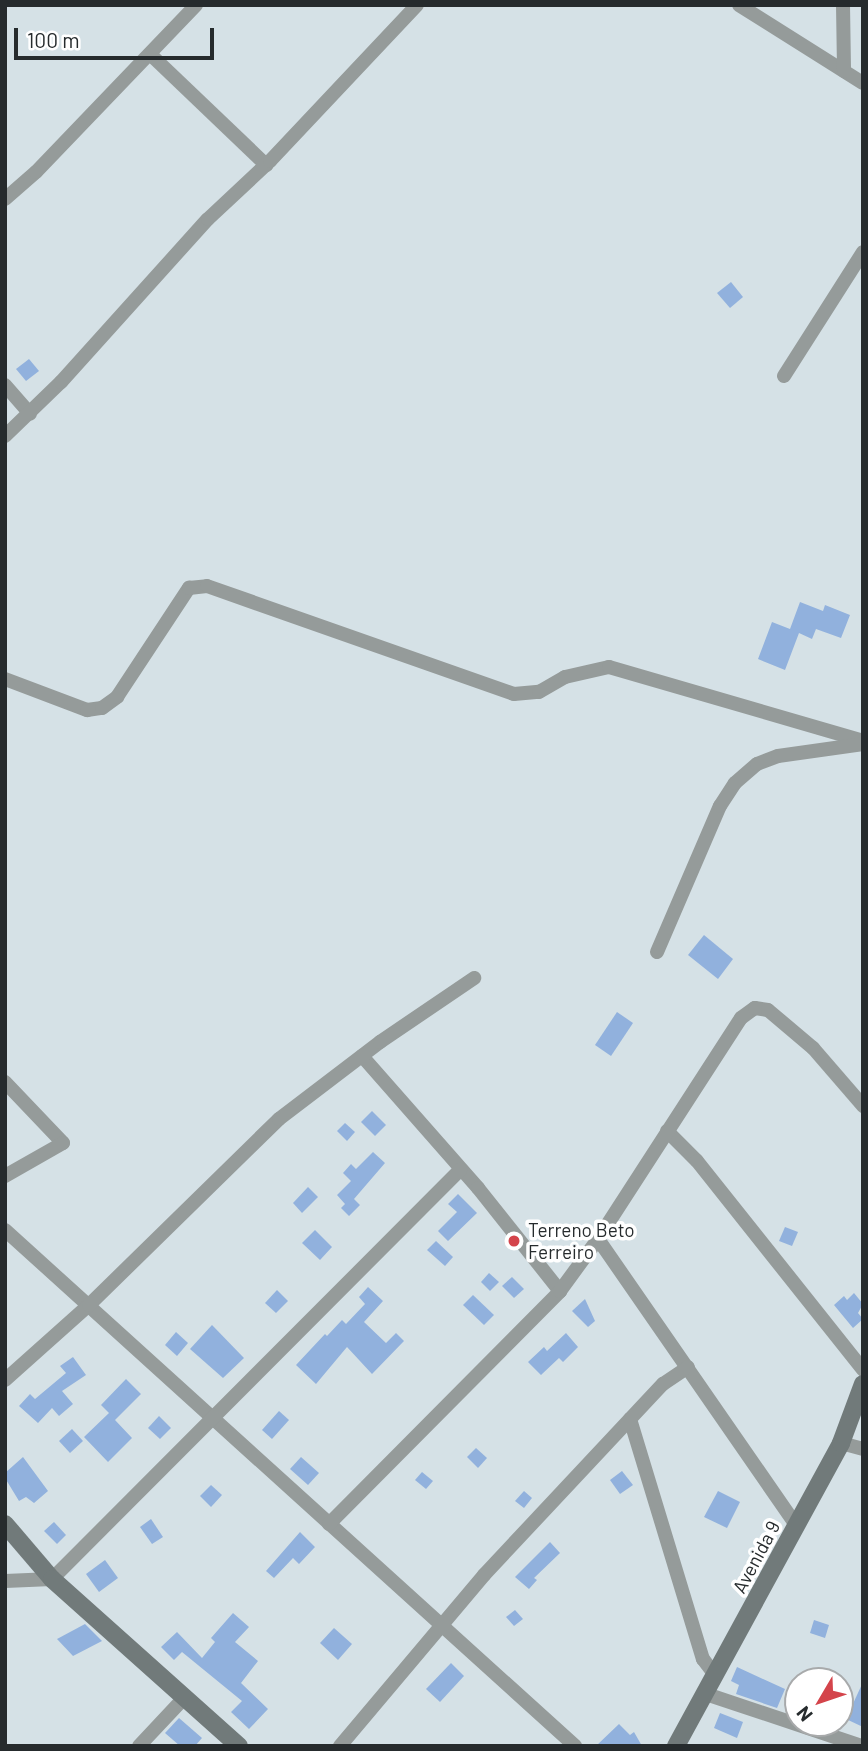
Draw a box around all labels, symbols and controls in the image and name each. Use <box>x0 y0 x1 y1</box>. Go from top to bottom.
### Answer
scale bar <box>18 14 217 58</box>
text: 100 m <box>27 27 80 52</box>
place label: Terreno Beto Ferreiro <box>528 1219 635 1263</box>
marker: Terreno Beto Ferreiro <box>506 1233 522 1249</box>
street label: Avenida 9 <box>727 1517 785 1597</box>
north arrow <box>784 1667 854 1737</box>
text: N <box>791 1702 817 1726</box>

